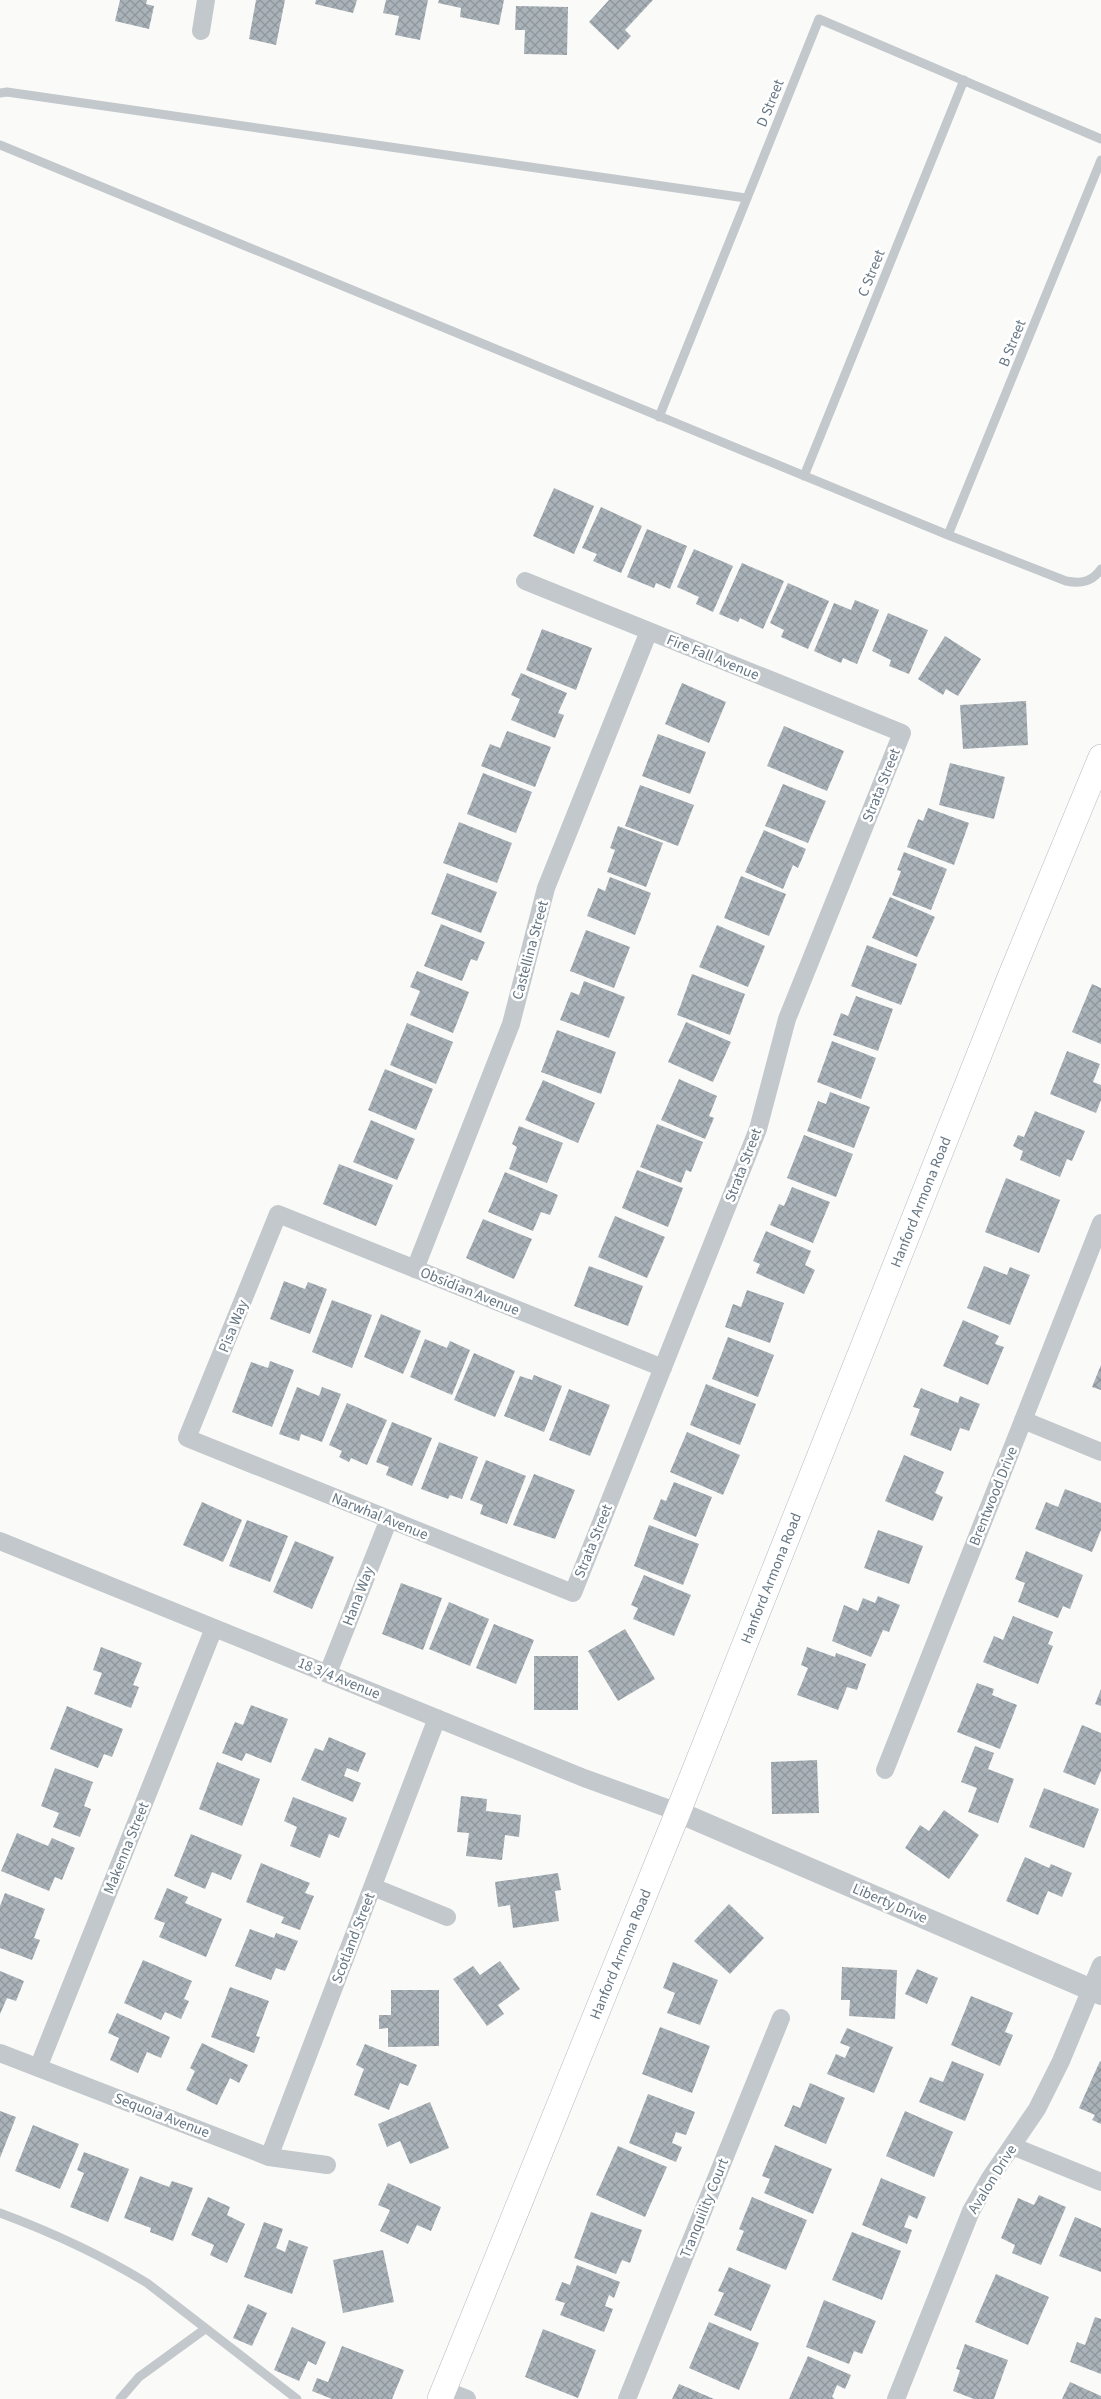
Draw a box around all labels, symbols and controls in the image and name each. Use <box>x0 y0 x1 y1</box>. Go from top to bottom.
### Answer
street label: D Street <box>751 76 790 130</box>
street label: C Street <box>853 246 890 300</box>
street label: B Street <box>993 316 1031 370</box>
street label: Fire Fall Avenue <box>663 629 762 686</box>
street label: Strata Street <box>857 745 906 825</box>
street label: Castellina Street <box>507 898 554 1002</box>
street label: Strata Street <box>720 1125 767 1205</box>
street label: Hanford Armona Road <box>886 1133 957 1271</box>
street label: Obsidian Avenue <box>417 1262 523 1321</box>
street label: Pisa Way <box>213 1297 254 1356</box>
street label: Brentwood Drive <box>964 1443 1023 1549</box>
street label: Narwhal Avenue <box>328 1488 431 1545</box>
street label: Strata Street <box>569 1501 618 1581</box>
street label: Hanford Armona Road <box>736 1510 807 1647</box>
street label: Hana Way <box>338 1563 379 1629</box>
street label: 18 3/4 Avenue <box>294 1652 383 1705</box>
street label: Makenna Street <box>98 1799 154 1897</box>
street label: Liberty Drive <box>849 1878 931 1929</box>
street label: Hanford Armona Road <box>585 1886 657 2023</box>
street label: Scotland Street <box>326 1890 380 1987</box>
street label: Sequoia Avenue <box>111 2088 213 2143</box>
street label: Avalon Drive <box>963 2141 1022 2218</box>
street label: Tranquility Court <box>675 2155 734 2261</box>

